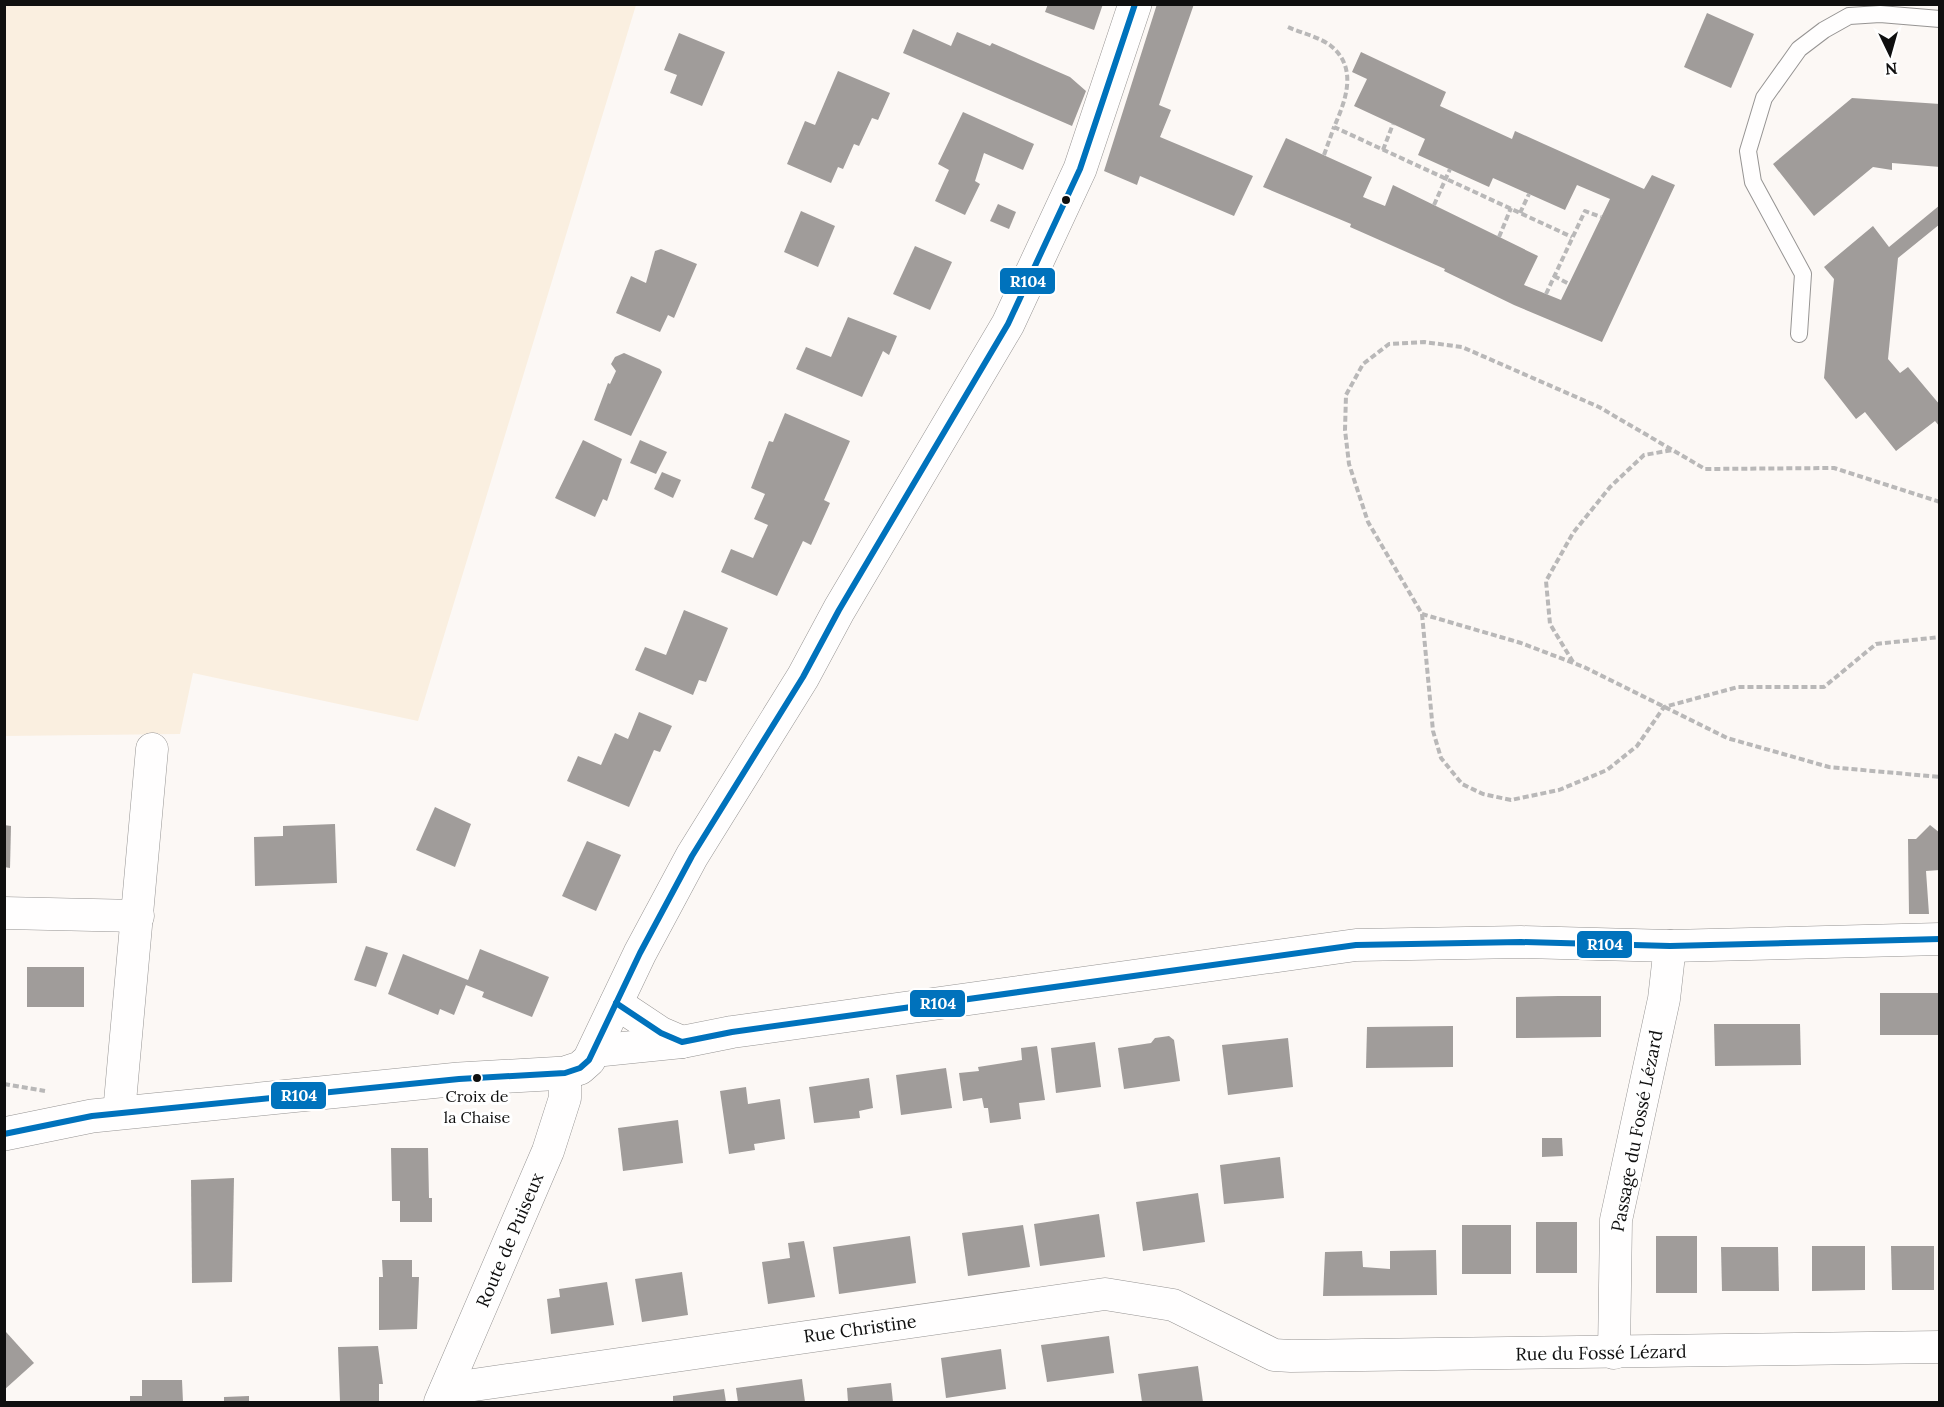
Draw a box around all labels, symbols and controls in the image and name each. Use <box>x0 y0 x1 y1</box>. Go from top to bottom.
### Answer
north arrow <box>1860 24 1920 84</box>
text: N <box>1884 58 1898 79</box>
unlabelled marker <box>1060 194 1072 206</box>
line badge: R104 <box>999 267 1056 295</box>
text: R104 <box>1010 271 1046 291</box>
line badge: R104 <box>1576 930 1633 959</box>
text: R104 <box>1587 934 1623 954</box>
line badge: R104 <box>909 989 966 1018</box>
text: R104 <box>920 993 956 1013</box>
street label: Passage du Fossé Lézard <box>1606 1028 1667 1234</box>
marker: Croix de la Chaise <box>471 1072 483 1084</box>
line badge: R104 <box>270 1081 327 1110</box>
text: R104 <box>281 1085 317 1105</box>
place label: Croix de la Chaise <box>444 1086 511 1127</box>
street label: Route de Puiseux <box>471 1169 548 1311</box>
street label: Rue Christine <box>802 1309 918 1348</box>
street label: Rue du Fossé Lézard <box>1515 1340 1687 1365</box>

